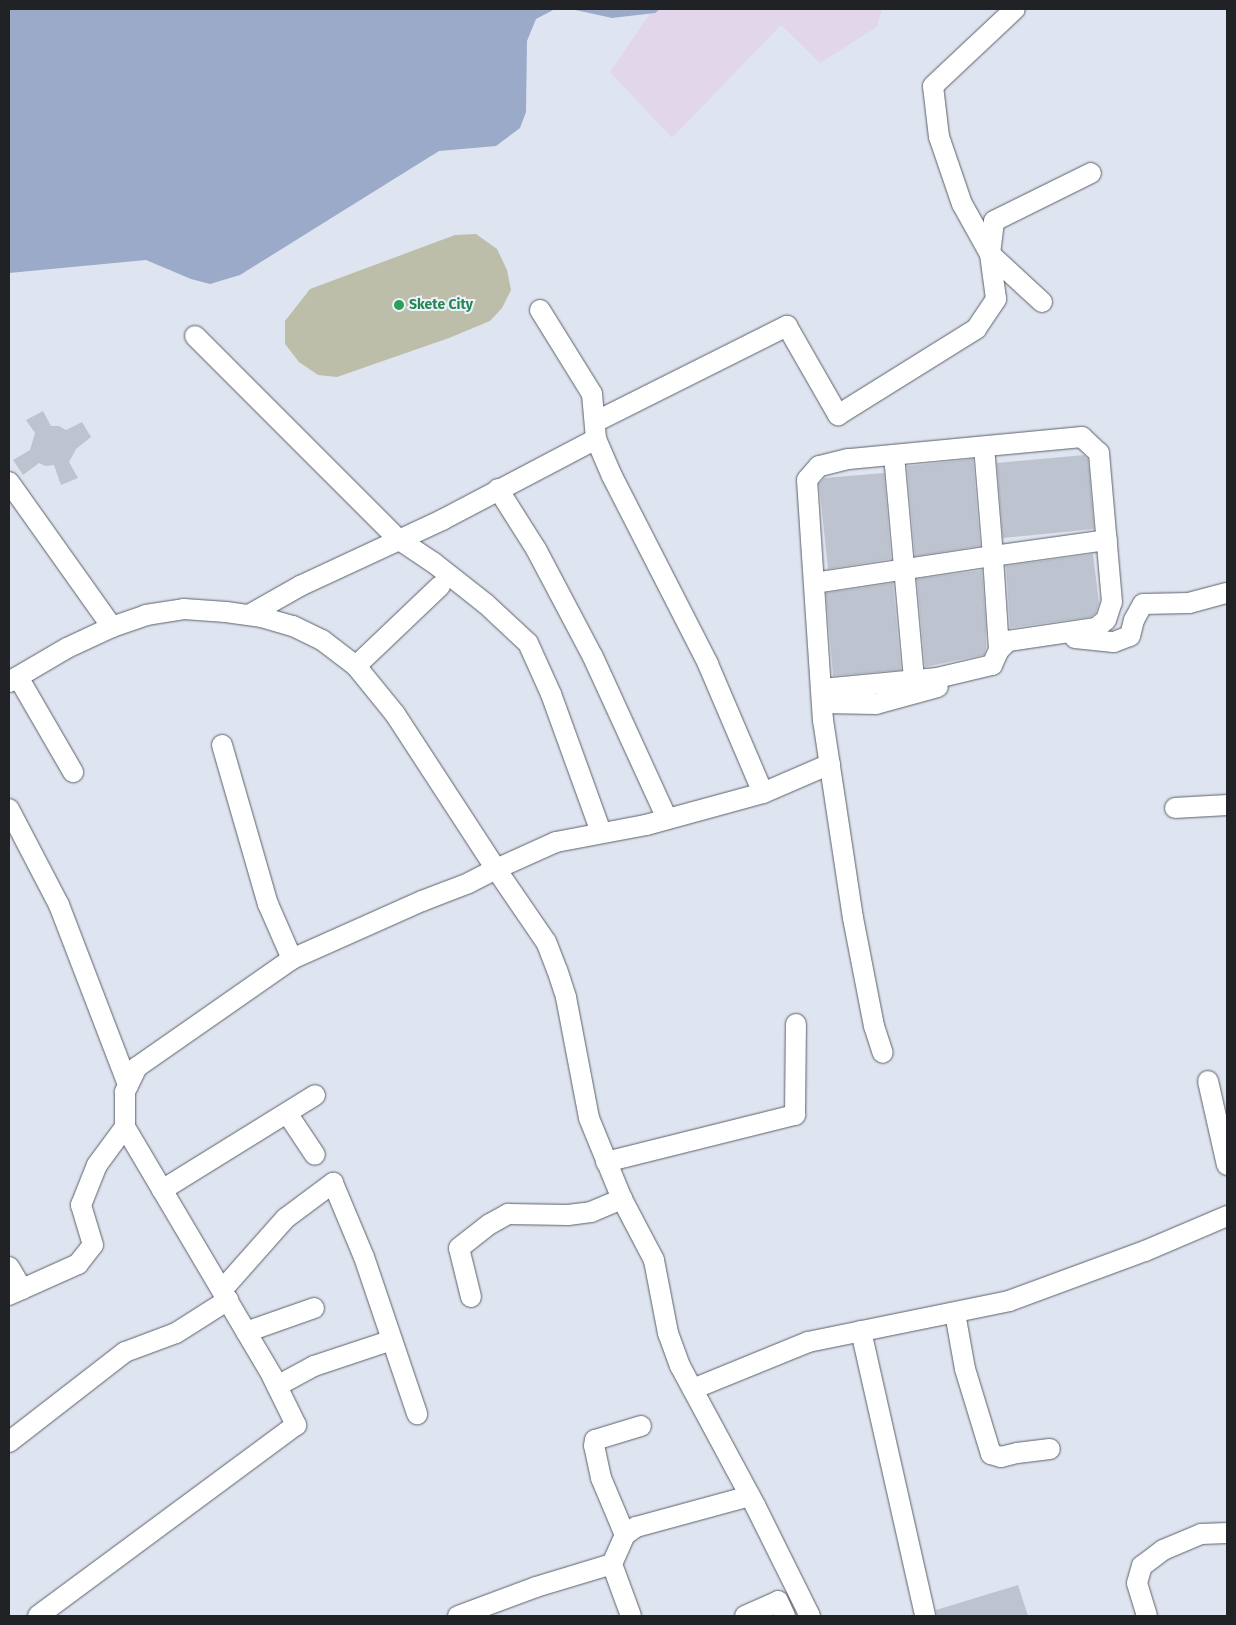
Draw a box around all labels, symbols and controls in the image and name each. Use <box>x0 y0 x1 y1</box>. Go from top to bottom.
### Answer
place label: Skete City <box>409 297 473 313</box>
marker: Skete City <box>393 299 405 311</box>

